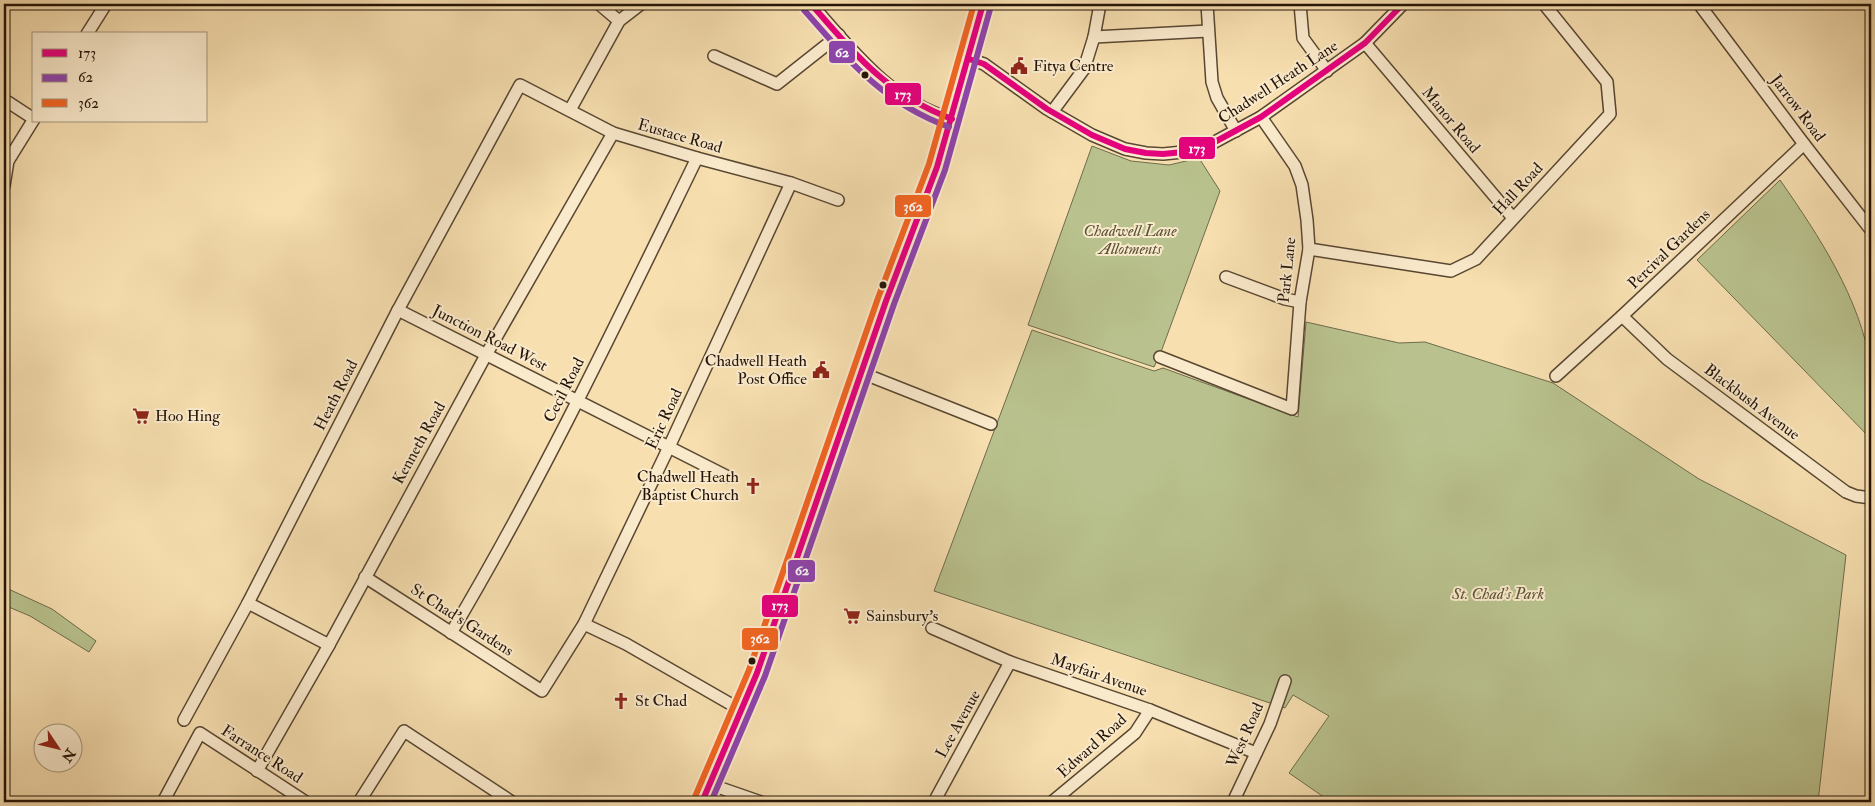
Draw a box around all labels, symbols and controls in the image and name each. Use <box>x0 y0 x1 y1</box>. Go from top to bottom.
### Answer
legend <box>32 32 208 122</box>
street label: Chadwell Heath Lane <box>1214 36 1342 128</box>
line badge: 62 <box>828 40 856 64</box>
text: 173 <box>78 44 96 63</box>
text: 62 <box>835 44 849 61</box>
public building icon: Fitya Centre <box>1009 56 1029 76</box>
place label: Fitya Centre <box>1033 56 1114 76</box>
text: 62 <box>78 68 94 87</box>
unlabelled marker <box>860 70 870 80</box>
street label: Jarrow Road <box>1765 70 1830 146</box>
line badge: 173 <box>884 82 922 106</box>
street label: Manor Road <box>1417 83 1485 157</box>
text: 173 <box>895 86 911 103</box>
text: 362 <box>78 94 99 113</box>
street label: Eustace Road <box>635 114 725 158</box>
line badge: 173 <box>1178 136 1216 160</box>
text: 173 <box>1189 140 1205 157</box>
street label: Hall Road <box>1489 158 1547 219</box>
line badge: 362 <box>894 194 932 218</box>
text: 362 <box>903 198 923 215</box>
street label: Percival Gardens <box>1623 205 1715 293</box>
park label: Chadwell Lane Allotments <box>1084 221 1177 259</box>
street label: Park Lane <box>1274 236 1300 304</box>
unlabelled marker <box>878 280 888 290</box>
street label: Junction Road West <box>428 300 551 377</box>
place label: Chadwell Heath Post Office <box>705 351 808 389</box>
street label: Cecil Road <box>539 354 589 426</box>
street label: Heath Road <box>310 356 362 434</box>
public building icon: Chadwell Heath Post Office <box>811 360 831 380</box>
street label: Blackbush Avenue <box>1700 360 1804 445</box>
street label: Eric Road <box>641 385 687 453</box>
street label: Kenneth Road <box>388 398 450 488</box>
supermarket icon: Hoo Hing <box>131 406 151 426</box>
place label: Hoo Hing <box>155 406 221 426</box>
place label: Chadwell Heath Baptist Church <box>637 467 740 506</box>
church icon: Chadwell Heath Baptist Church <box>743 476 763 496</box>
line badge: 62 <box>787 559 816 583</box>
text: 62 <box>795 562 809 579</box>
street label: St Chad's Gardens <box>407 579 517 661</box>
park label: St. Chad's Park <box>1451 584 1544 604</box>
line badge: 173 <box>761 594 799 618</box>
text: 173 <box>772 597 788 614</box>
supermarket icon: Sainsbury's <box>842 606 862 626</box>
place label: Sainsbury's <box>866 606 938 626</box>
line badge: 362 <box>741 627 779 651</box>
text: 362 <box>750 630 770 647</box>
street label: Mayfair Avenue <box>1048 649 1150 701</box>
unlabelled marker <box>747 656 757 666</box>
street label: Lee Avenue <box>931 686 985 761</box>
church icon: St Chad <box>611 691 631 711</box>
place label: St Chad <box>635 691 687 711</box>
street label: West Road <box>1221 699 1268 772</box>
street label: Edward Road <box>1053 710 1131 782</box>
street label: Farrance Road <box>218 720 306 788</box>
north arrow <box>32 724 82 774</box>
text: N <box>57 744 79 766</box>

